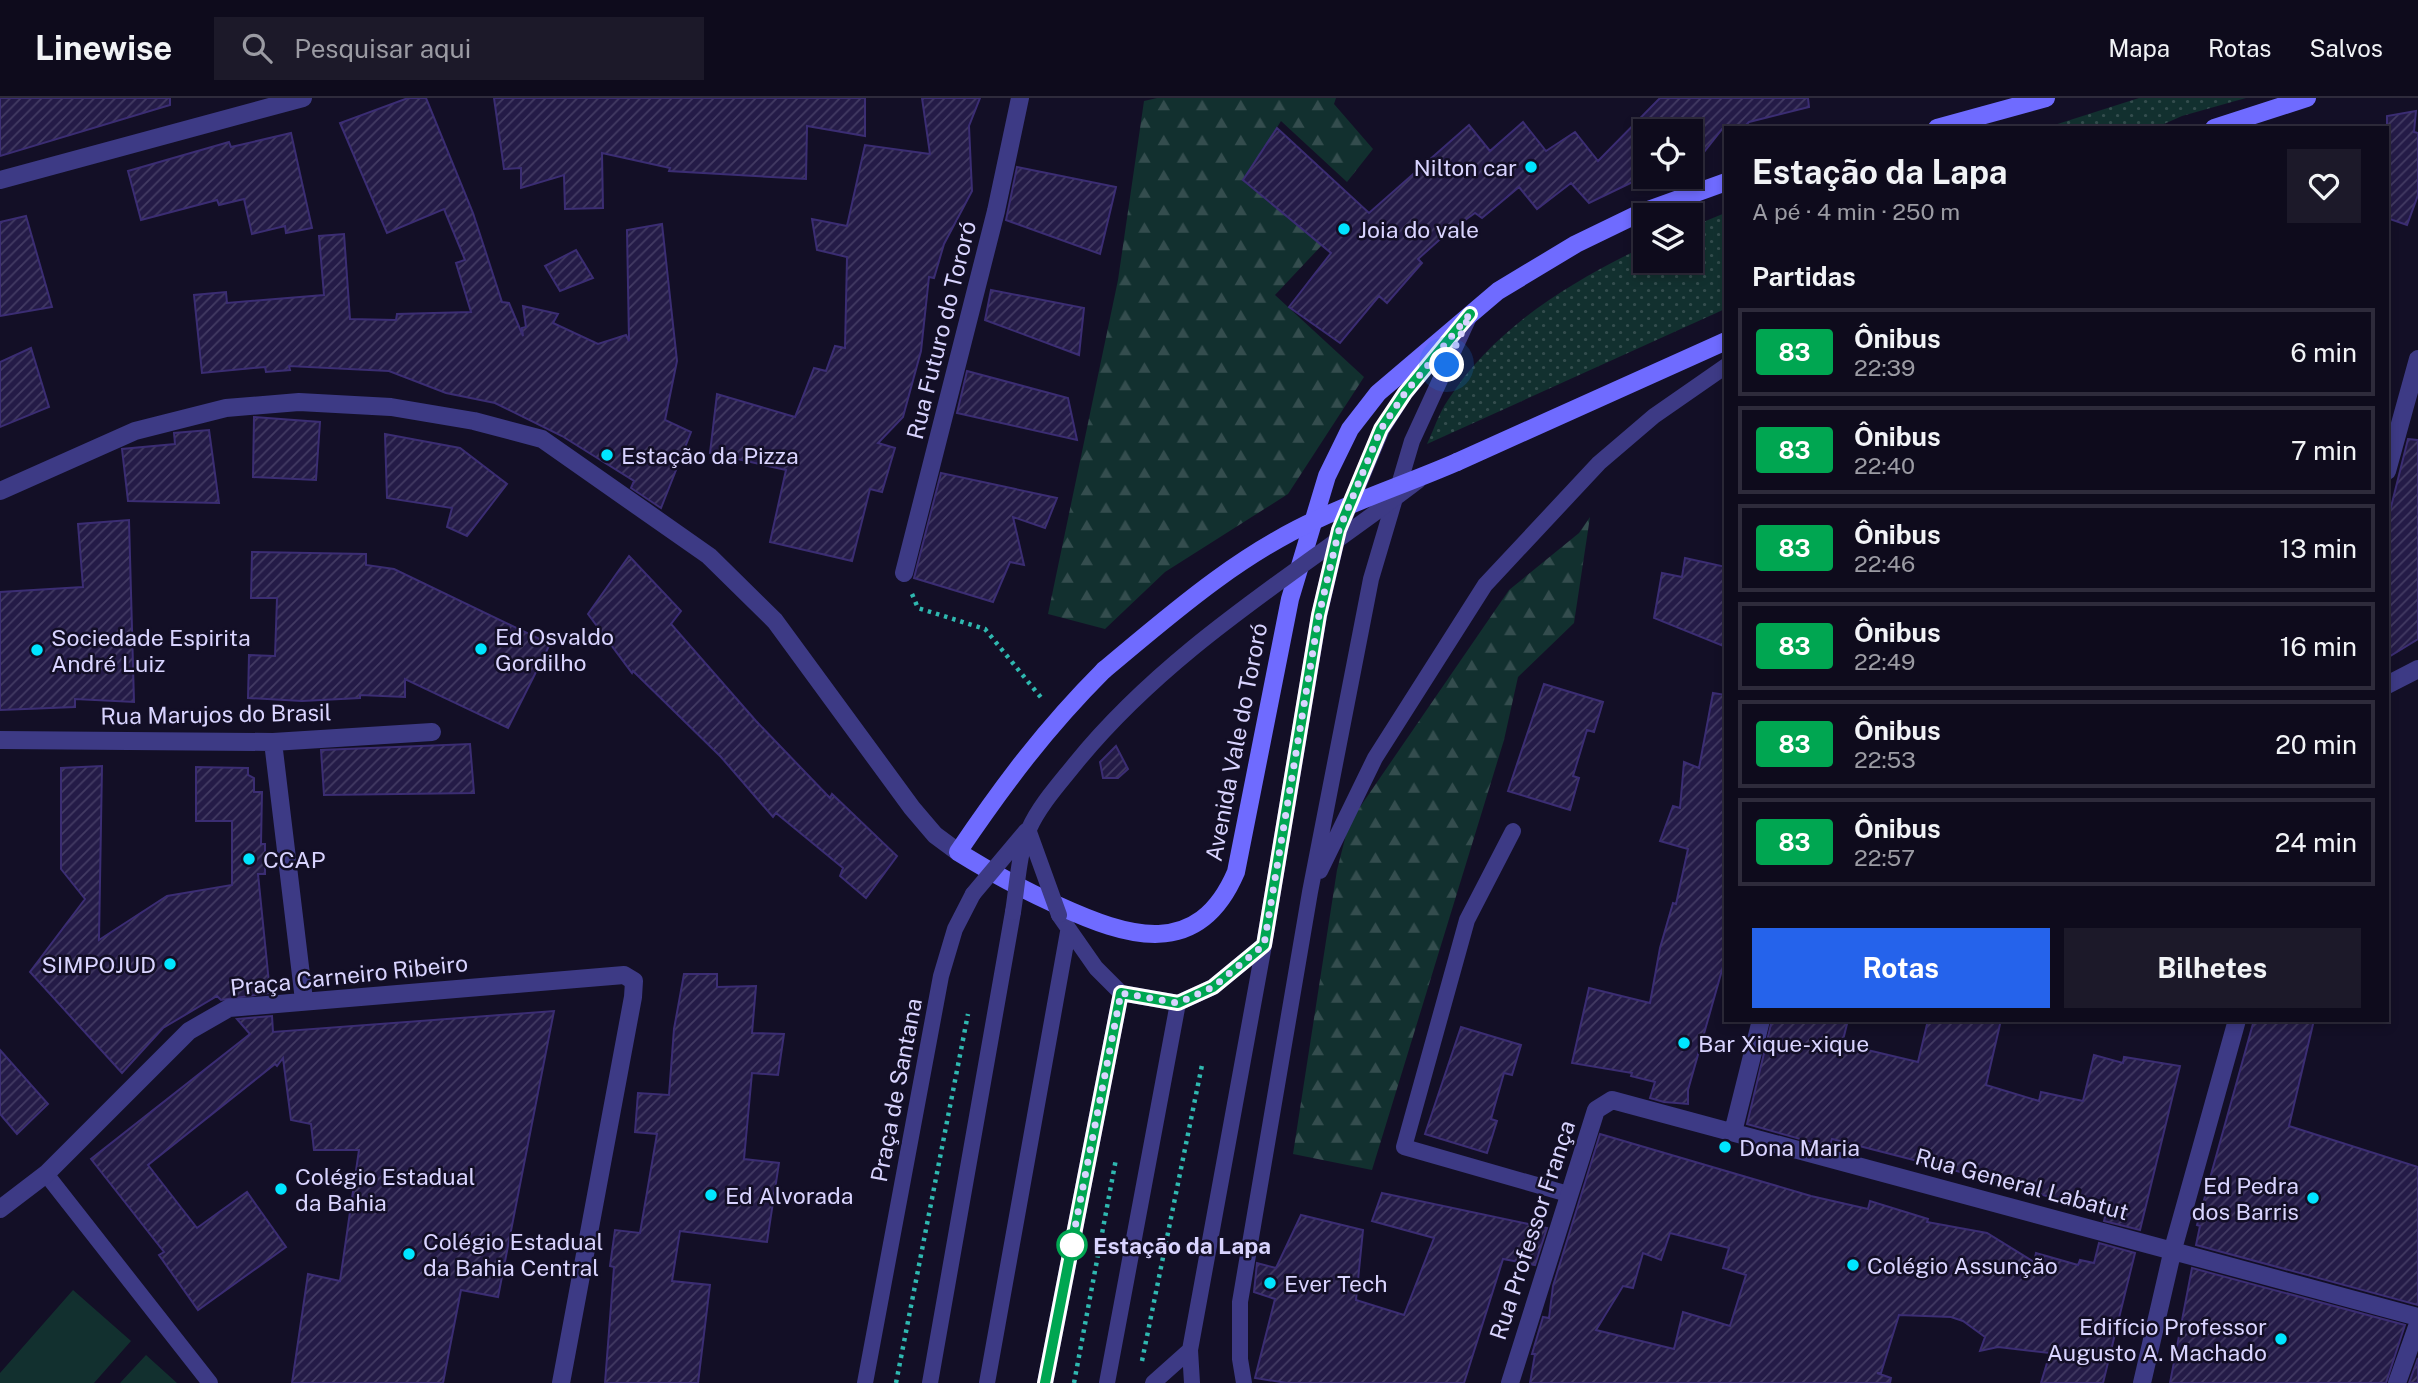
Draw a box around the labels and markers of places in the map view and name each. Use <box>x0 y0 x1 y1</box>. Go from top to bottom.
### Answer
place label: Nilton car <box>1413 154 1517 181</box>
marker: Nilton car <box>1523 159 1539 175</box>
place label: Joia do vale <box>1358 216 1479 243</box>
marker: Joia do vale <box>1336 221 1352 237</box>
place label: Estação da Pizza <box>621 442 799 469</box>
marker: Estação da Pizza <box>599 447 615 463</box>
place label: Ed Osvaldo Gordilho <box>495 623 614 676</box>
place label: Sociedade Espirita André Luiz <box>51 624 251 677</box>
marker: Ed Osvaldo Gordilho <box>473 641 489 657</box>
marker: Sociedade Espirita André Luiz <box>29 642 45 658</box>
place label: CCAP <box>263 846 325 873</box>
marker: CCAP <box>241 851 257 867</box>
place label: SIMPOJUD <box>41 951 156 978</box>
marker: SIMPOJUD <box>162 956 178 972</box>
place label: Bar Xique-xique <box>1698 1030 1869 1057</box>
marker: Bar Xique-xique <box>1676 1035 1692 1051</box>
place label: Dona Maria <box>1739 1134 1860 1161</box>
marker: Dona Maria <box>1717 1139 1733 1155</box>
place label: Colégio Estadual da Bahia <box>295 1163 475 1216</box>
place label: Ed Pedra dos Barris <box>2192 1172 2299 1225</box>
marker: Colégio Estadual da Bahia <box>273 1181 289 1197</box>
place label: Ed Alvorada <box>725 1182 853 1209</box>
marker: Ed Alvorada <box>703 1187 719 1203</box>
marker: Ed Pedra dos Barris <box>2305 1190 2321 1206</box>
place label: Colégio Estadual da Bahia Central <box>423 1228 603 1281</box>
marker: Estação da Lapa <box>1057 1230 1087 1260</box>
place label: Estação da Lapa <box>1093 1232 1271 1259</box>
marker: Colégio Estadual da Bahia Central <box>401 1246 417 1262</box>
place label: Colégio Assunção <box>1867 1252 2058 1279</box>
marker: Colégio Assunção <box>1845 1257 1861 1273</box>
place label: Ever Tech <box>1284 1270 1388 1297</box>
marker: Ever Tech <box>1262 1275 1278 1291</box>
place label: Edifício Professor Augusto A. Machado <box>2047 1313 2267 1366</box>
marker: Edifício Professor Augusto A. Machado <box>2273 1331 2289 1347</box>

